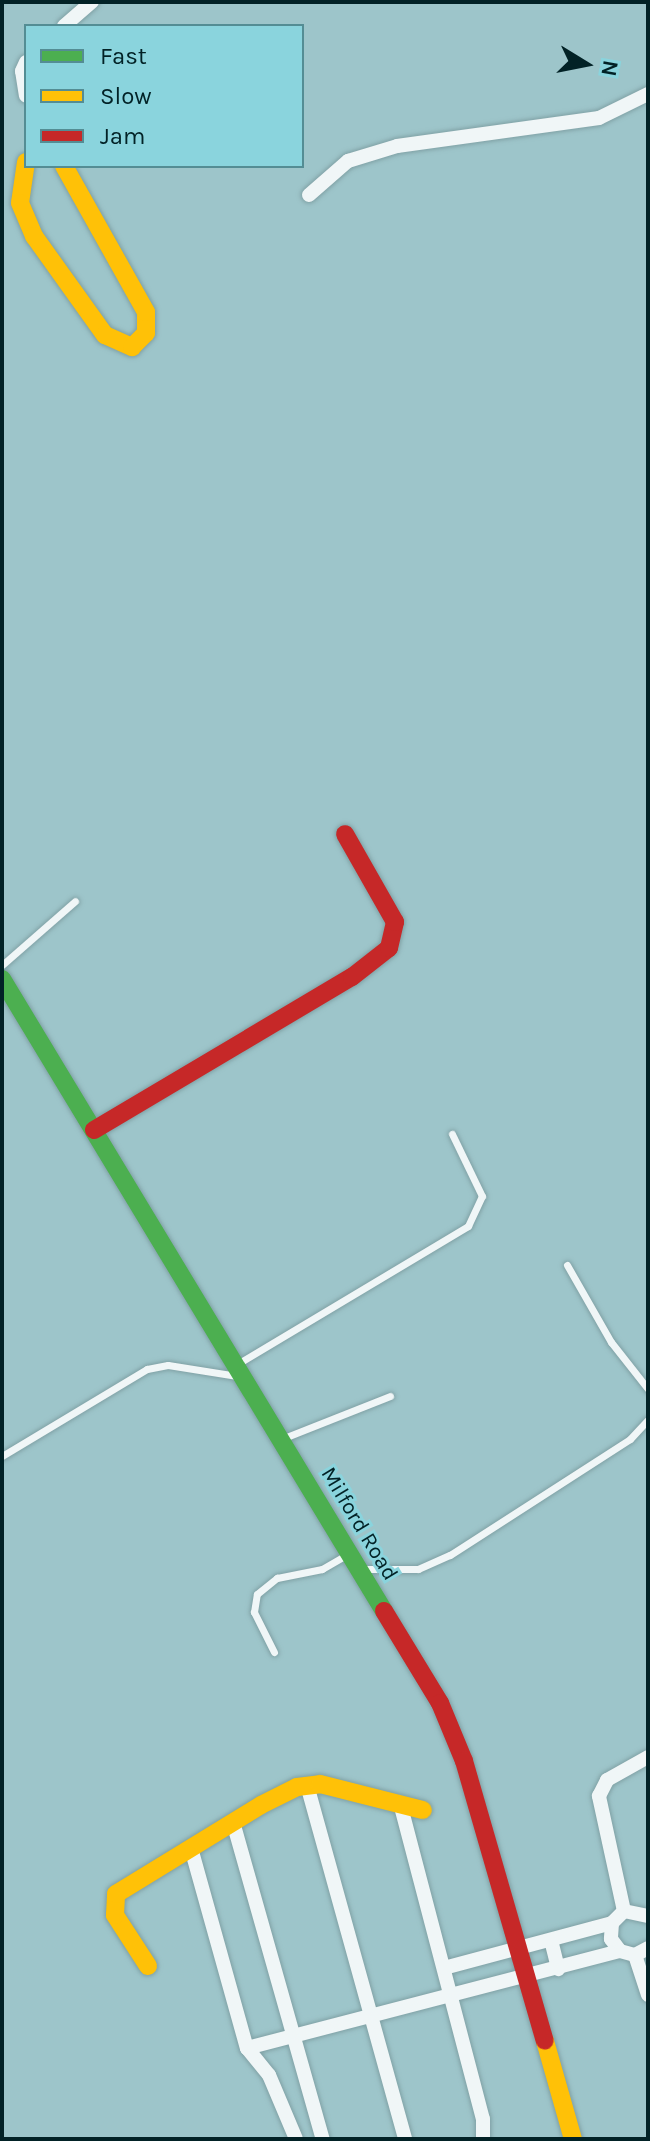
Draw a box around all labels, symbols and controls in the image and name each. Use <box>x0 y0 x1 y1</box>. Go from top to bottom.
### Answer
legend <box>24 24 304 168</box>
north arrow <box>546 24 626 104</box>
text: Fast <box>100 42 147 70</box>
text: N <box>595 58 624 78</box>
text: Slow <box>100 82 152 110</box>
text: Jam <box>100 122 145 150</box>
street label: Milford Road <box>315 1462 403 1586</box>

